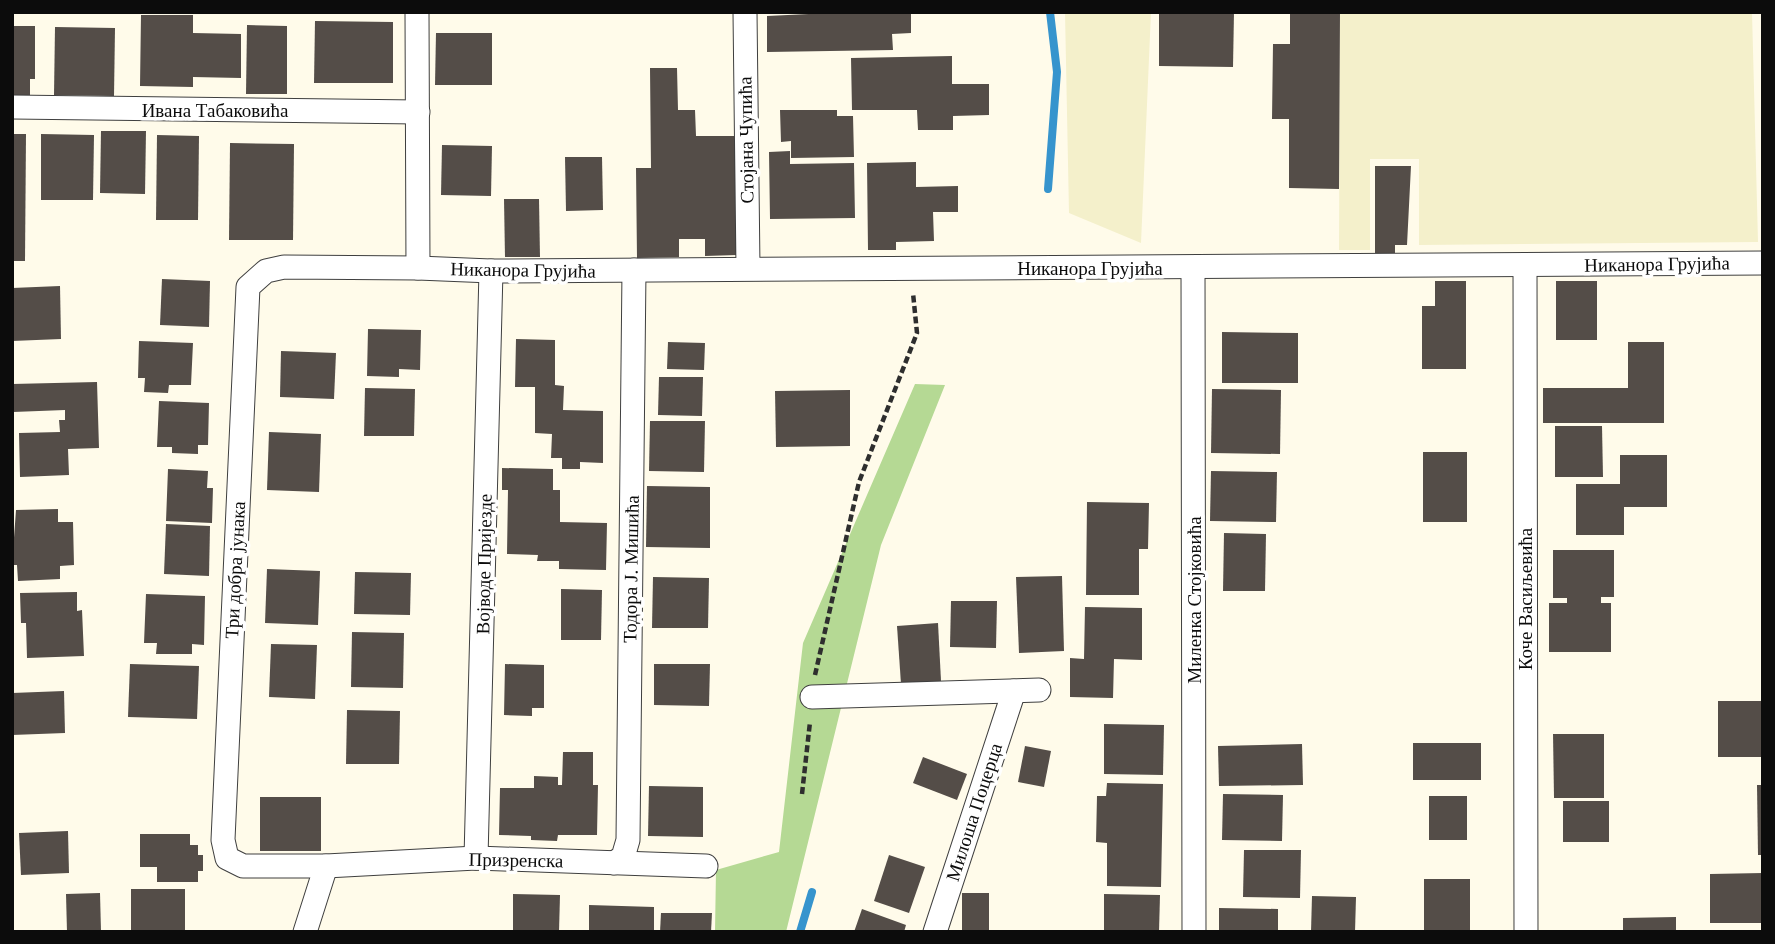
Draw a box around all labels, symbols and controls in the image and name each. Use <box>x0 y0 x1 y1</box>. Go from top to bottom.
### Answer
street label: Стојана Чупића <box>734 76 758 204</box>
street label: Ивана Табаковића <box>142 100 289 121</box>
street label: Никанора Грујића <box>1584 252 1730 276</box>
street label: Никанора Грујића <box>450 258 596 282</box>
street label: Никанора Грујића <box>1017 258 1163 279</box>
street label: Војводе Пријезде <box>472 493 496 635</box>
street label: Тодора Ј. Мишића <box>619 494 643 643</box>
street label: Три добра јунака <box>221 500 249 639</box>
street label: Миленка Стојковића <box>1184 516 1205 684</box>
street label: Коче Васиљевића <box>1515 527 1536 670</box>
street label: Милоша Поцерца <box>942 740 1006 884</box>
street label: Призренска <box>468 849 564 871</box>

